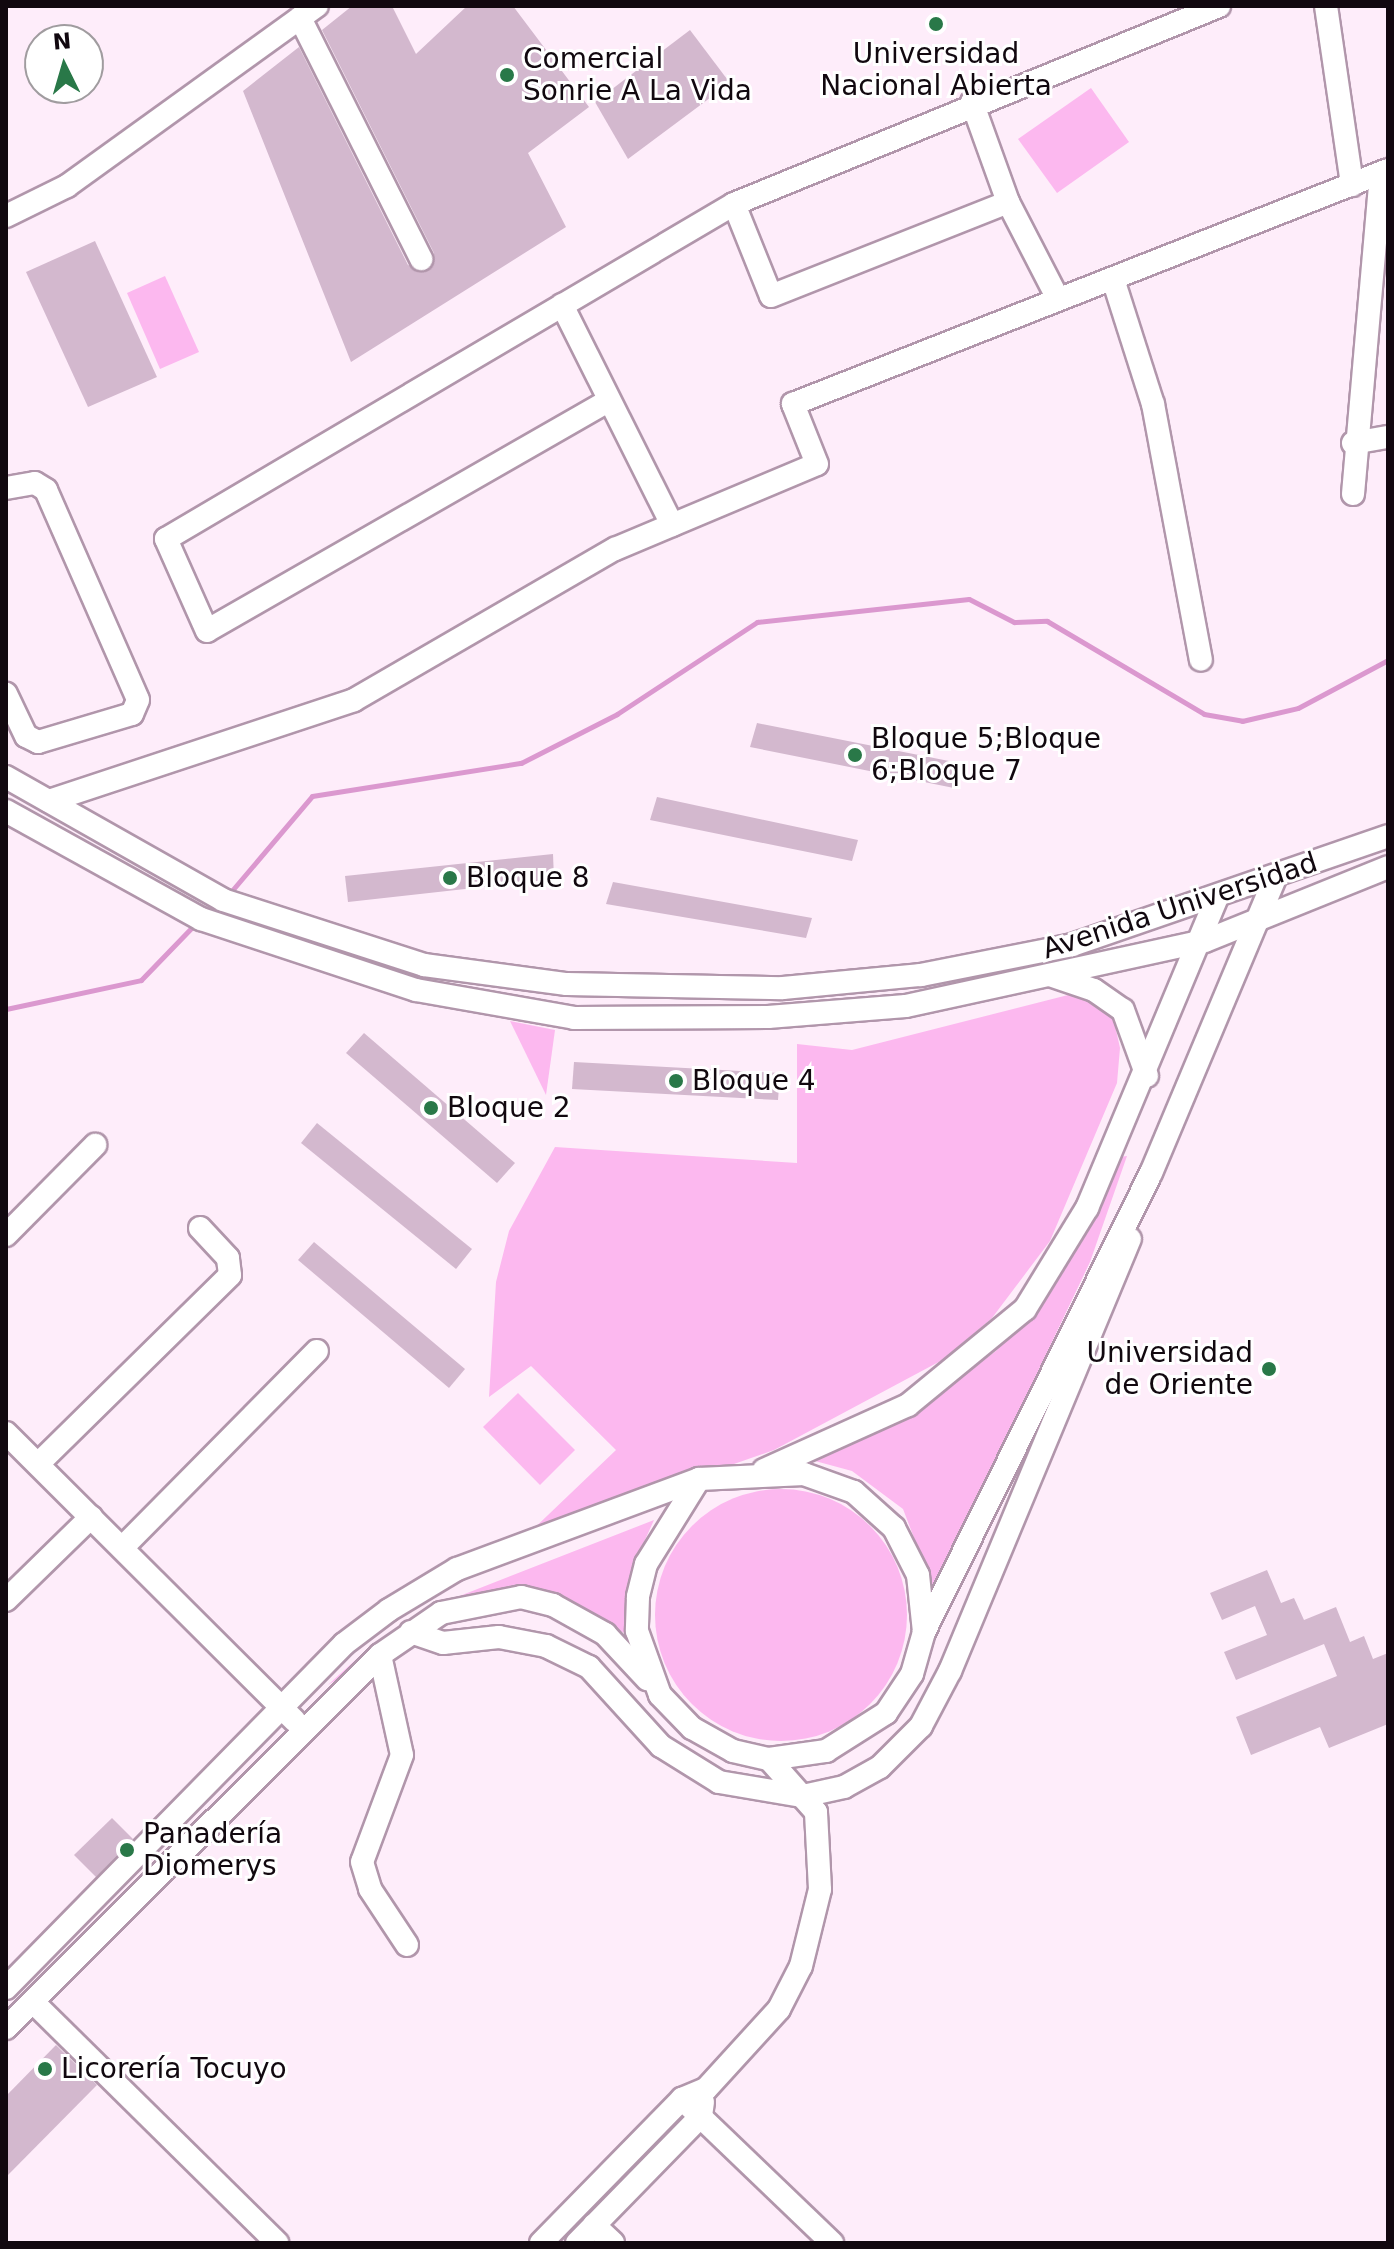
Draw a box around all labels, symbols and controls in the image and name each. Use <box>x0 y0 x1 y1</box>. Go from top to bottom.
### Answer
marker: Universidad Nacional Abierta <box>927 15 945 33</box>
north arrow <box>24 24 104 104</box>
text: N <box>52 28 72 55</box>
place label: Universidad Nacional Abierta <box>820 37 1052 103</box>
place label: Comercial Sonrie A La Vida <box>523 42 752 108</box>
marker: Comercial Sonrie A La Vida <box>498 66 516 84</box>
place label: Bloque 5;Bloque 6;Bloque 7 <box>871 722 1101 788</box>
marker: Bloque 5;Bloque 6;Bloque 7 <box>846 746 864 764</box>
street label: Avenida Universidad <box>1038 846 1322 966</box>
place label: Bloque 8 <box>466 861 590 895</box>
marker: Bloque 8 <box>441 869 459 887</box>
place label: Bloque 4 <box>692 1064 816 1098</box>
marker: Bloque 4 <box>667 1072 685 1090</box>
place label: Bloque 2 <box>447 1091 571 1125</box>
marker: Bloque 2 <box>422 1099 440 1117</box>
place label: Universidad de Oriente <box>1087 1336 1253 1402</box>
marker: Universidad de Oriente <box>1260 1360 1278 1378</box>
place label: Panadería Diomerys <box>143 1817 282 1883</box>
marker: Panadería Diomerys <box>118 1841 136 1859</box>
place label: Licorería Tocuyo <box>61 2052 287 2086</box>
marker: Licorería Tocuyo <box>36 2060 54 2078</box>

